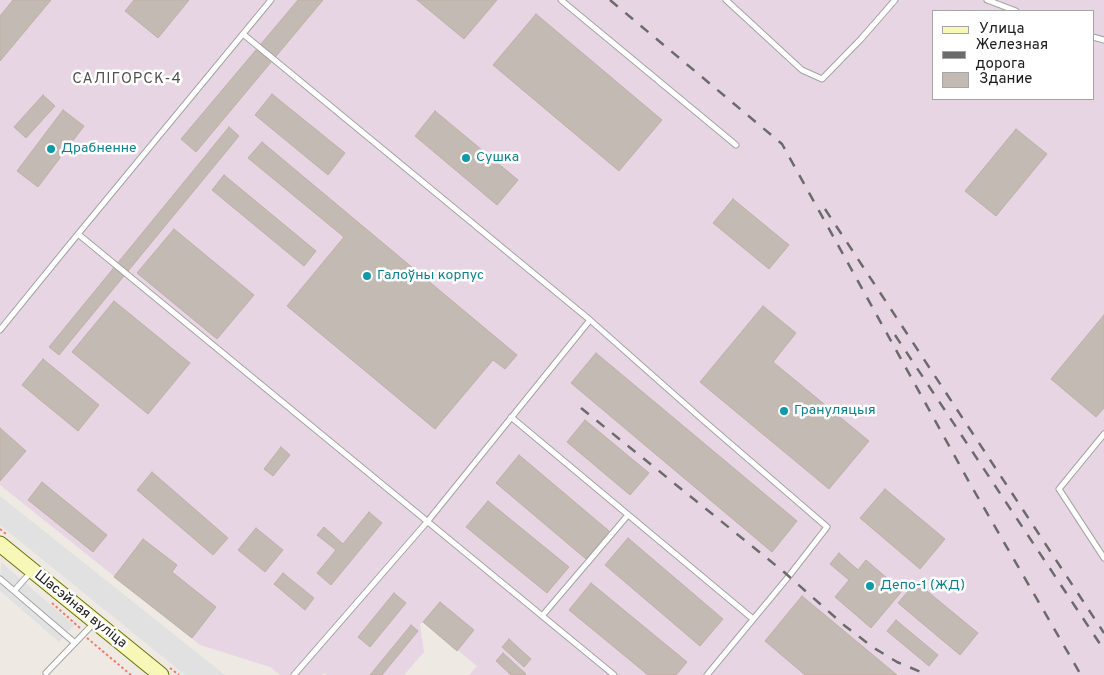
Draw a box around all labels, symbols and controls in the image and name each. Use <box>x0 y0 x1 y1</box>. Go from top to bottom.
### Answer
legend <box>932 10 1094 100</box>
text: Улица <box>979 20 1024 39</box>
text: Железная дорога <box>976 36 1048 74</box>
text: Здание <box>979 70 1032 89</box>
district label: САЛІГОРСК-4 <box>71 71 183 89</box>
place label: Драбненне <box>61 141 137 157</box>
marker: Драбненне <box>45 143 57 155</box>
place label: Сушка <box>476 150 519 166</box>
marker: Сушка <box>460 152 472 164</box>
place label: Галоўны корпус <box>377 268 484 284</box>
marker: Галоўны корпус <box>361 270 373 282</box>
place label: Грануляцыя <box>794 403 876 419</box>
marker: Грануляцыя <box>778 405 790 417</box>
street label: Шасэйная вуліца <box>30 567 130 653</box>
place label: Депо-1 (ЖД) <box>880 578 965 594</box>
marker: Депо-1 (ЖД) <box>864 580 876 592</box>

